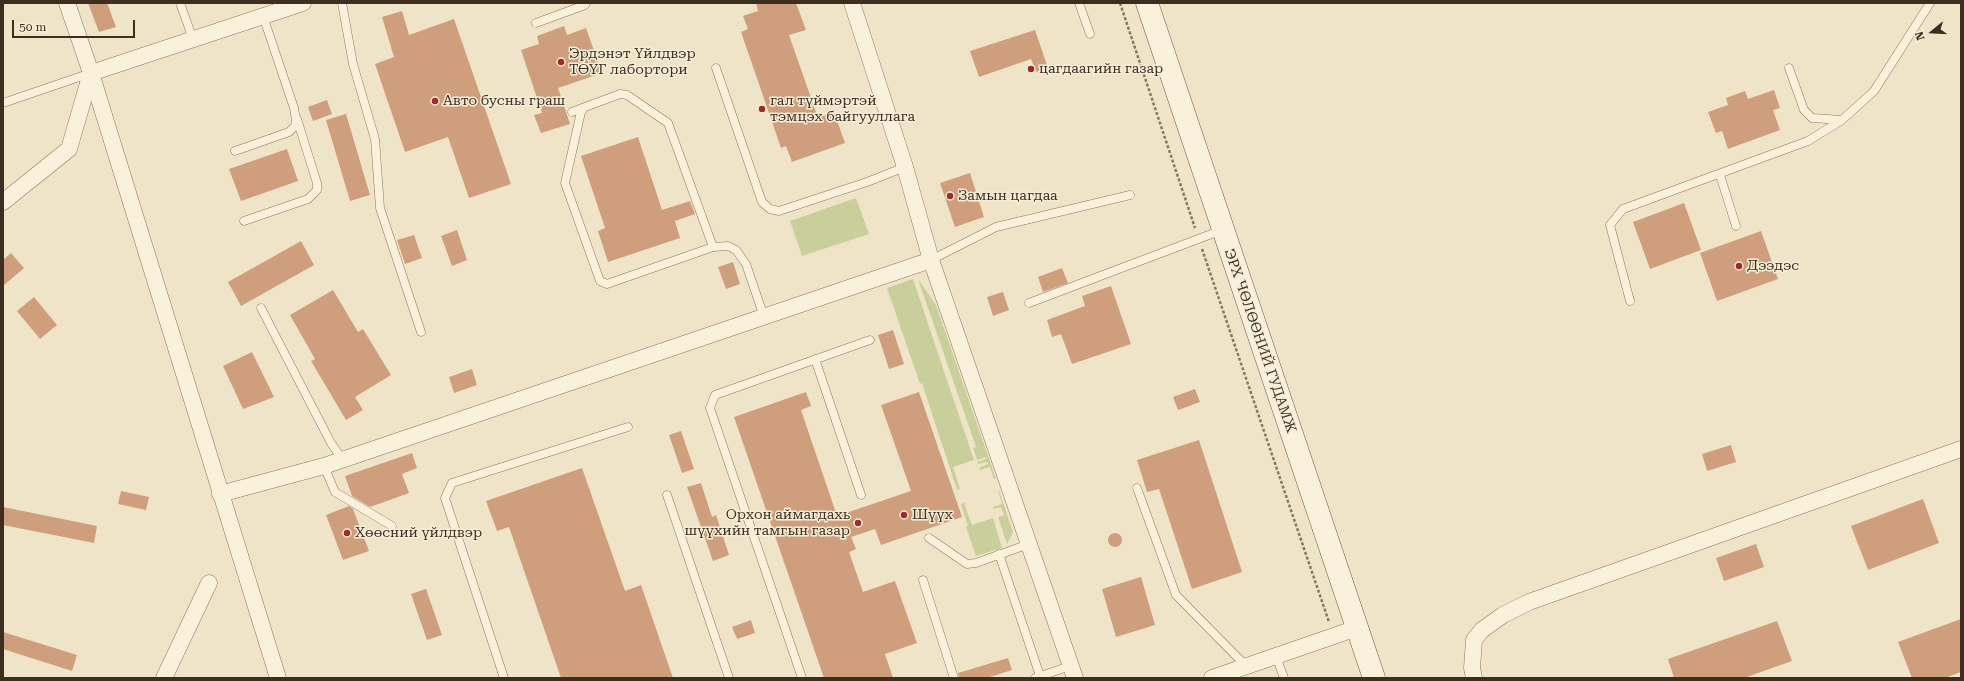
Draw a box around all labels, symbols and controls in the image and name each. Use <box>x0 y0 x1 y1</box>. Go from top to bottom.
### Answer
scale bar <box>14 12 137 38</box>
north arrow <box>1912 12 1952 52</box>
text: 50 m <box>19 20 46 34</box>
text: N <box>1913 30 1928 42</box>
place label: Эрдэнэт Үйлдвэр ТӨҮГ лабортори <box>569 46 696 78</box>
marker: Эрдэнэт Үйлдвэр ТӨҮГ лабортори <box>556 57 566 67</box>
place label: цагдаагийн газар <box>1039 61 1163 77</box>
marker: цагдаагийн газар <box>1026 64 1036 74</box>
place label: Авто бусны граш <box>443 93 565 109</box>
place label: гал түймэртэй тэмцэх байгууллага <box>770 93 915 126</box>
marker: Авто бусны граш <box>430 96 440 106</box>
marker: гал түймэртэй тэмцэх байгууллага <box>757 104 767 114</box>
place label: Замын цагдаа <box>958 188 1058 204</box>
marker: Замын цагдаа <box>945 191 955 201</box>
street label: ЭРХ ЧӨЛӨӨНИЙ ГУДАМЖ <box>1221 247 1299 435</box>
place label: Дээдэс <box>1747 258 1799 274</box>
marker: Дээдэс <box>1734 261 1744 271</box>
place label: Орхон аймагдахь шүүхийн тамгын газар <box>685 507 850 540</box>
place label: Шүүх <box>912 507 953 523</box>
marker: Шүүх <box>899 510 909 520</box>
marker: Орхон аймагдахь шүүхийн тамгын газар <box>853 518 863 528</box>
place label: Хөөсний үйлдвэр <box>355 525 482 541</box>
marker: Хөөсний үйлдвэр <box>342 528 352 538</box>

